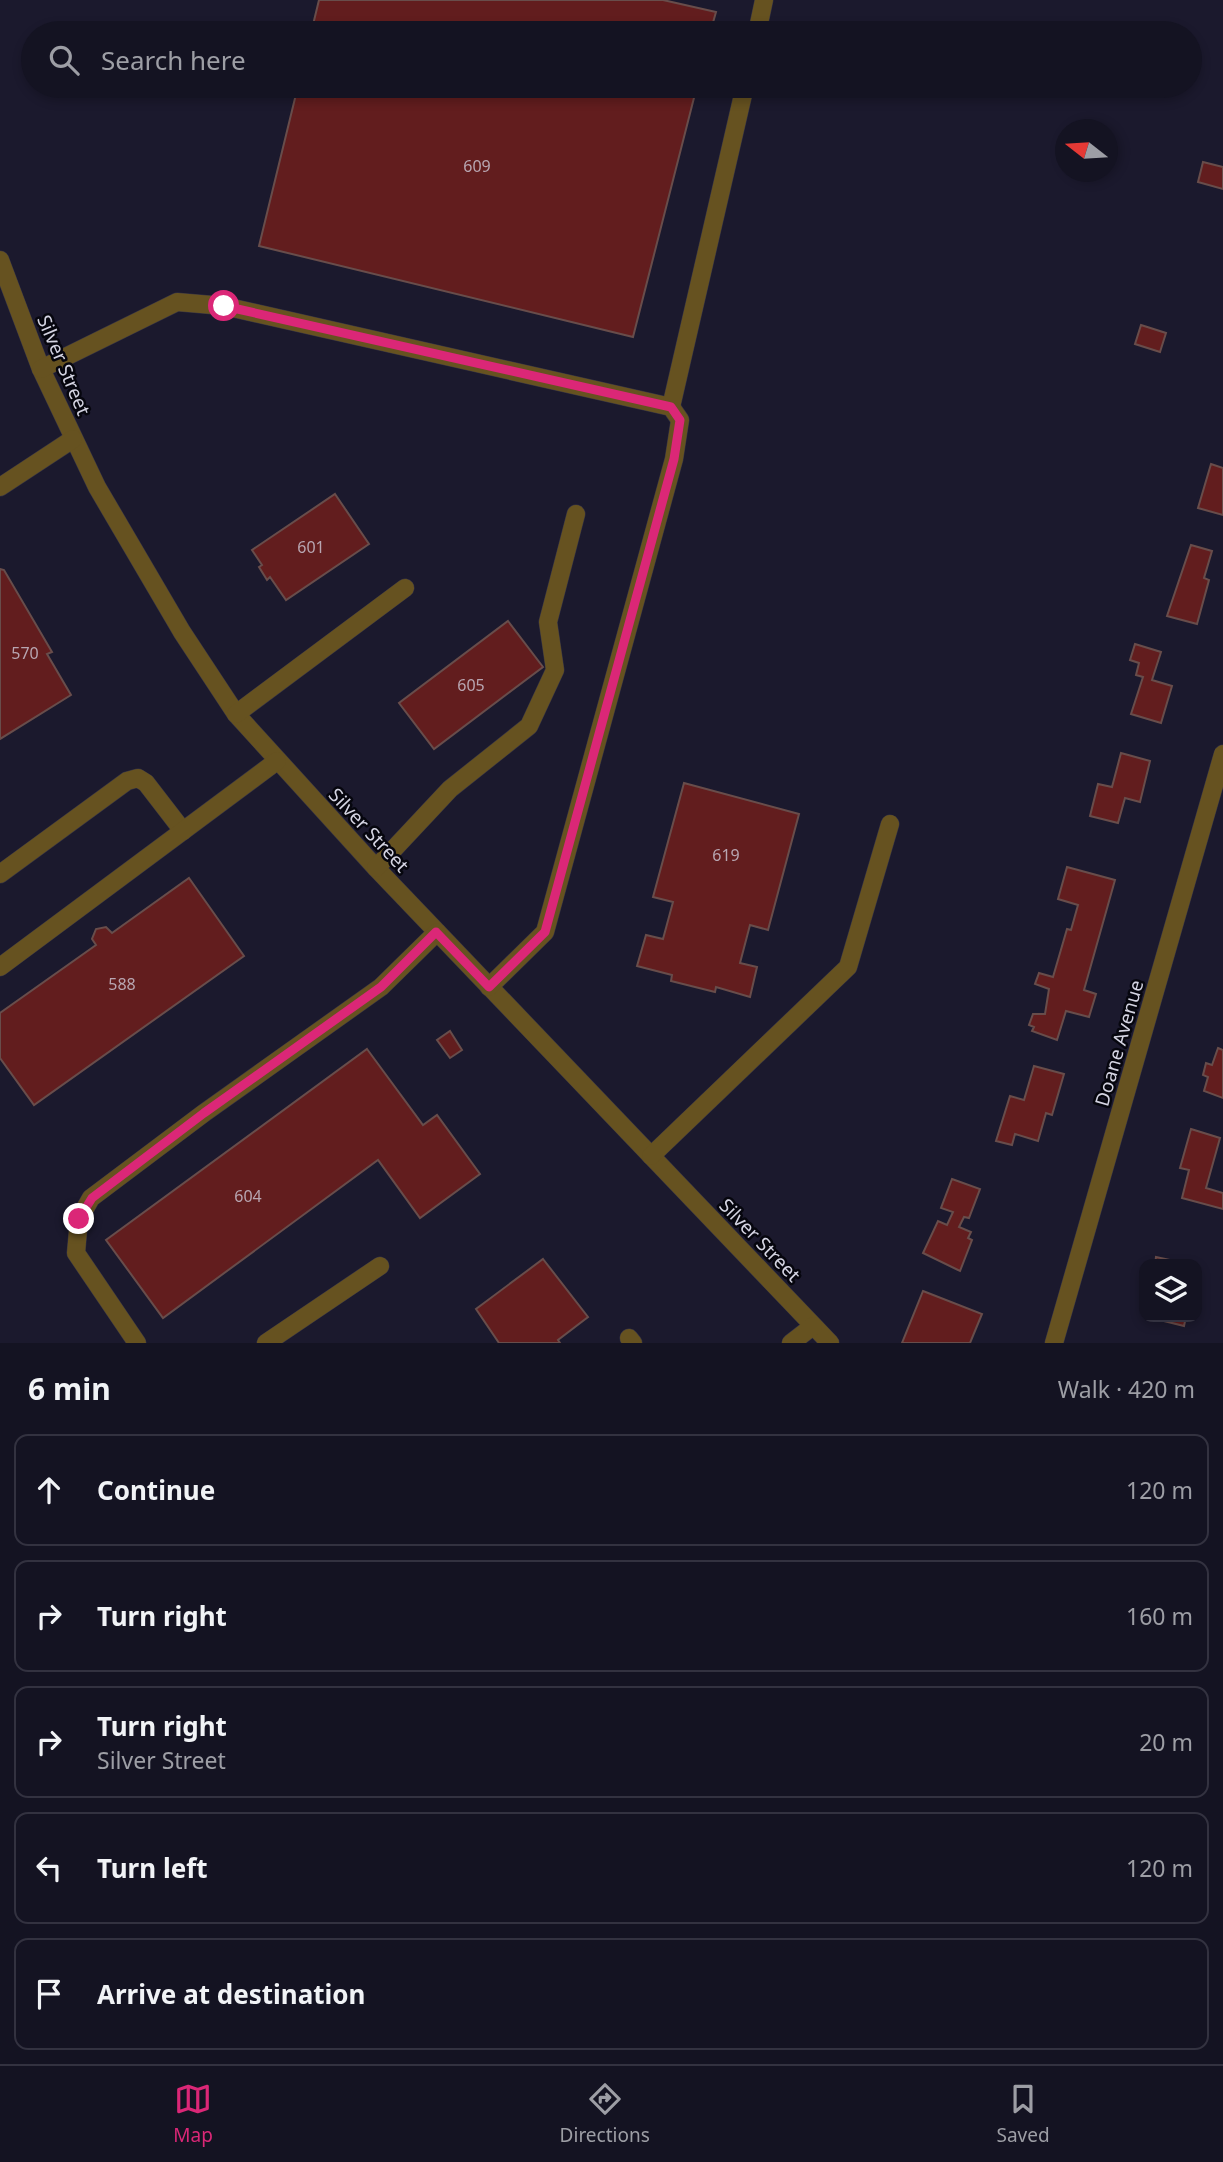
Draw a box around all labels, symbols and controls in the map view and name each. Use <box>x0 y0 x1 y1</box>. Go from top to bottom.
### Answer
search box <box>21 21 1202 98</box>
icon: search <box>45 41 83 79</box>
text: Search here <box>101 42 246 78</box>
north arrow <box>1055 119 1118 182</box>
house number: 609 <box>463 155 491 177</box>
route start <box>208 290 239 321</box>
street label: Silver Street <box>31 311 97 419</box>
house number: 601 <box>297 536 325 558</box>
house number: 570 <box>11 642 39 664</box>
house number: 605 <box>457 674 485 696</box>
street label: Silver Street <box>323 782 415 878</box>
house number: 619 <box>712 844 740 866</box>
house number: 588 <box>108 973 136 995</box>
street label: Doane Avenue <box>1089 977 1149 1109</box>
house number: 604 <box>234 1185 262 1207</box>
street label: Silver Street <box>714 1193 806 1287</box>
route end <box>63 1203 94 1234</box>
map controls <box>1139 1259 1202 1322</box>
button: layers <box>1139 1259 1202 1322</box>
text: 6 min <box>28 1368 111 1409</box>
text: Walk · 420 m <box>1058 1373 1195 1405</box>
icon: ahead <box>30 1471 68 1509</box>
text: Continue <box>97 1472 215 1508</box>
text: 120 m <box>1126 1474 1193 1506</box>
icon: right <box>30 1597 68 1635</box>
text: Turn right <box>97 1598 227 1634</box>
text: 160 m <box>1126 1600 1193 1632</box>
text: Turn right <box>97 1708 227 1744</box>
icon: right <box>30 1723 68 1761</box>
text: 20 m <box>1139 1726 1193 1758</box>
text: Silver Street <box>97 1744 226 1776</box>
icon: left <box>30 1849 68 1887</box>
text: Turn left <box>97 1850 208 1886</box>
text: 120 m <box>1126 1852 1193 1884</box>
icon: arrive <box>30 1975 68 2013</box>
text: Arrive at destination <box>97 1976 366 2012</box>
tab: Map <box>173 2080 213 2148</box>
tab: Directions <box>560 2080 650 2148</box>
tab: Saved <box>996 2080 1050 2148</box>

